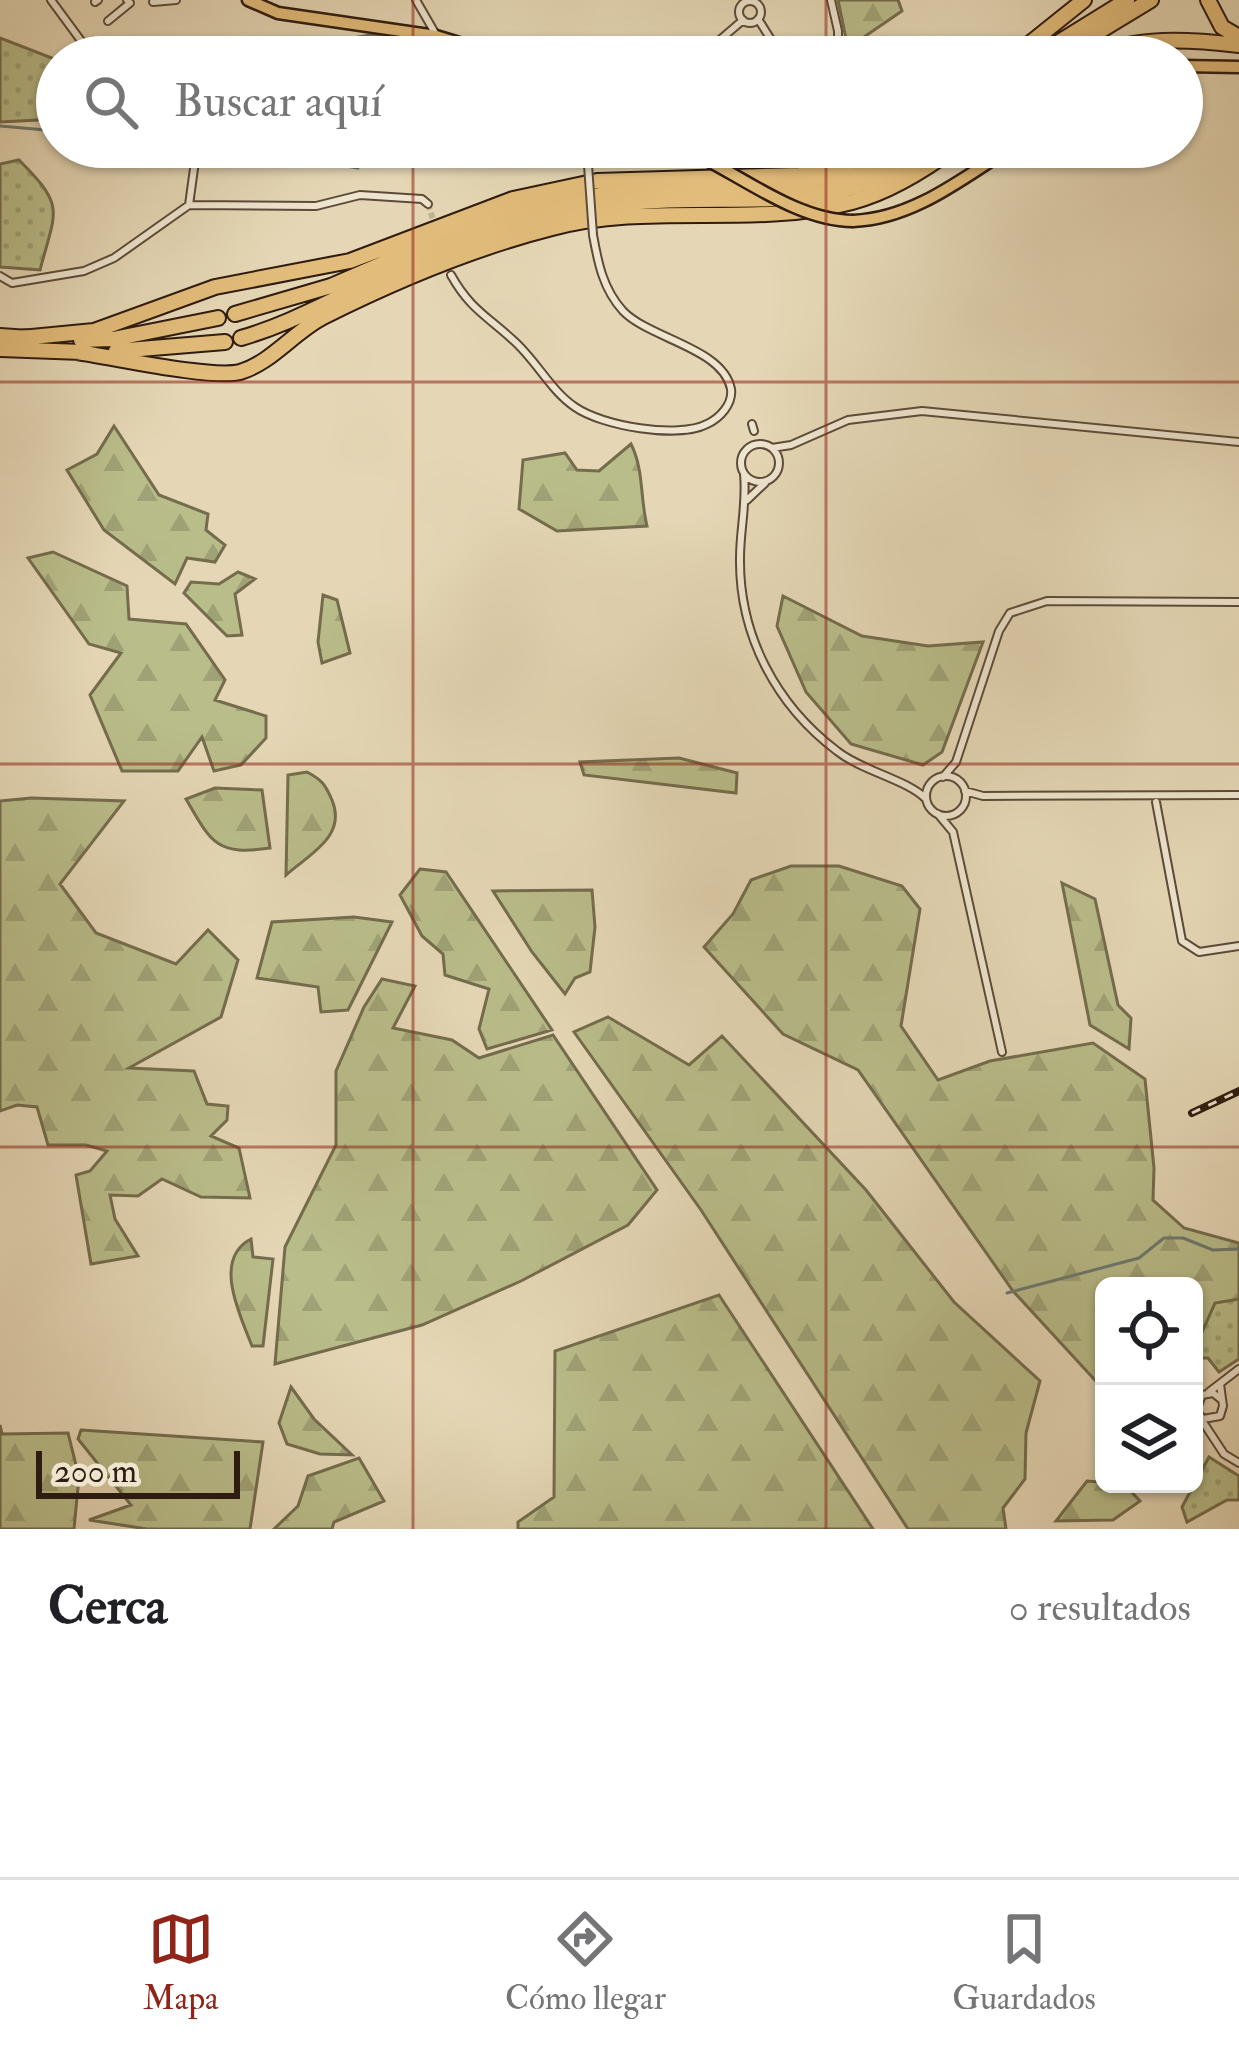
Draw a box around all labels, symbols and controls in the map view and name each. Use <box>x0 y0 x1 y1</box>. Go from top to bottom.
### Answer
search box <box>36 36 1203 168</box>
icon: search <box>78 69 144 135</box>
text: Buscar aquí <box>174 74 382 130</box>
map controls <box>1095 1277 1203 1493</box>
button: locate <box>1095 1277 1203 1385</box>
button: layers <box>1095 1385 1203 1493</box>
scale bar <box>36 1445 240 1498</box>
text: 200 m <box>54 1451 137 1492</box>
text: Cerca <box>48 1575 167 1639</box>
text: 0 resultados <box>1009 1583 1191 1632</box>
tab: Mapa <box>143 1906 219 2019</box>
tab: Cómo llegar <box>505 1906 666 2019</box>
tab: Guardados <box>952 1906 1096 2019</box>

